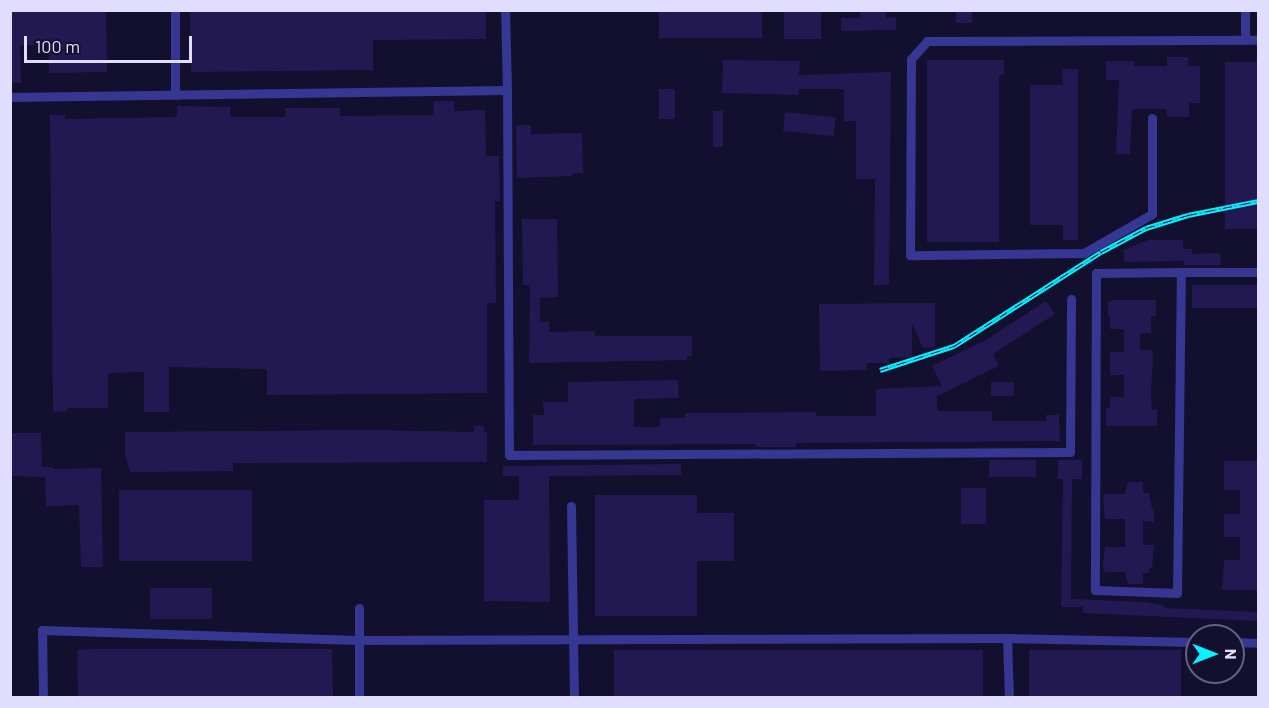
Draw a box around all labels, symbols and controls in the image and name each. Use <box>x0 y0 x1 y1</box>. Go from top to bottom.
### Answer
scale bar <box>27 24 195 62</box>
text: 100 m <box>35 35 80 57</box>
north arrow <box>1185 624 1245 684</box>
text: N <box>1222 649 1241 659</box>

